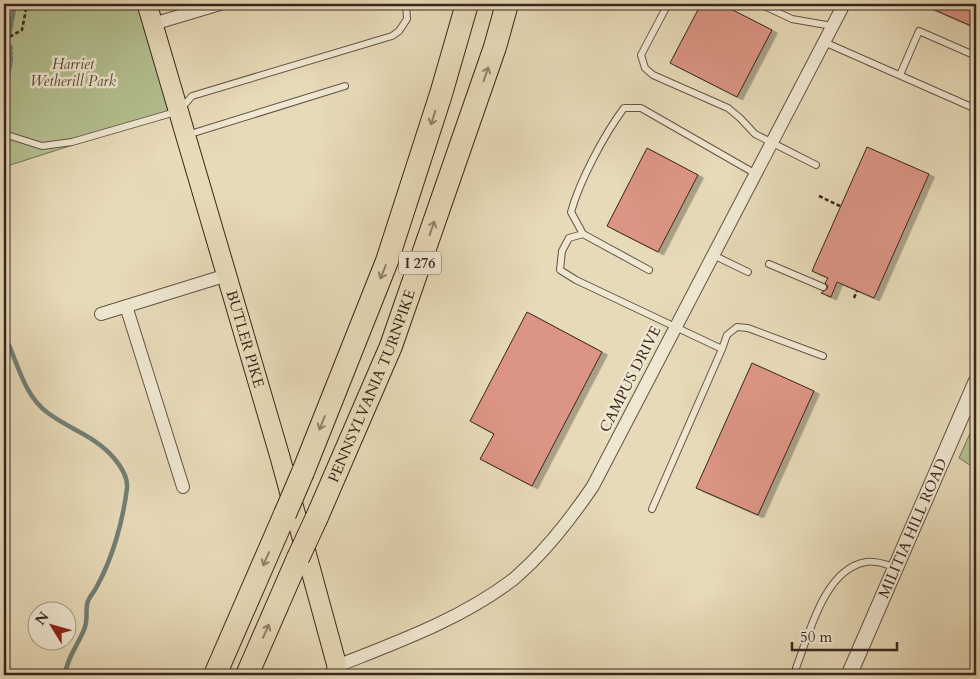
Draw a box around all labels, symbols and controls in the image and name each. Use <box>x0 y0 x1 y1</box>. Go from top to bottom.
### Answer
park label: Harriet Wetherill Park <box>30 54 116 91</box>
one-way arrow <box>482 67 491 83</box>
one-way arrow <box>428 109 438 125</box>
one-way arrow <box>428 220 437 236</box>
road number: I 276 <box>399 252 441 274</box>
one-way arrow <box>378 264 387 279</box>
street label: PENNSYLVANIA TURNPIKE <box>323 287 420 486</box>
street label: BUTLER PIKE <box>222 288 269 390</box>
street label: CAMPUS DRIVE <box>595 322 665 436</box>
one-way arrow <box>317 415 327 430</box>
street label: MILITIA HILL ROAD <box>874 455 952 601</box>
one-way arrow <box>260 551 270 566</box>
north arrow <box>28 602 78 652</box>
text: N <box>31 608 53 629</box>
scale bar <box>792 619 898 651</box>
one-way arrow <box>262 624 272 639</box>
text: 50 m <box>800 627 832 647</box>

